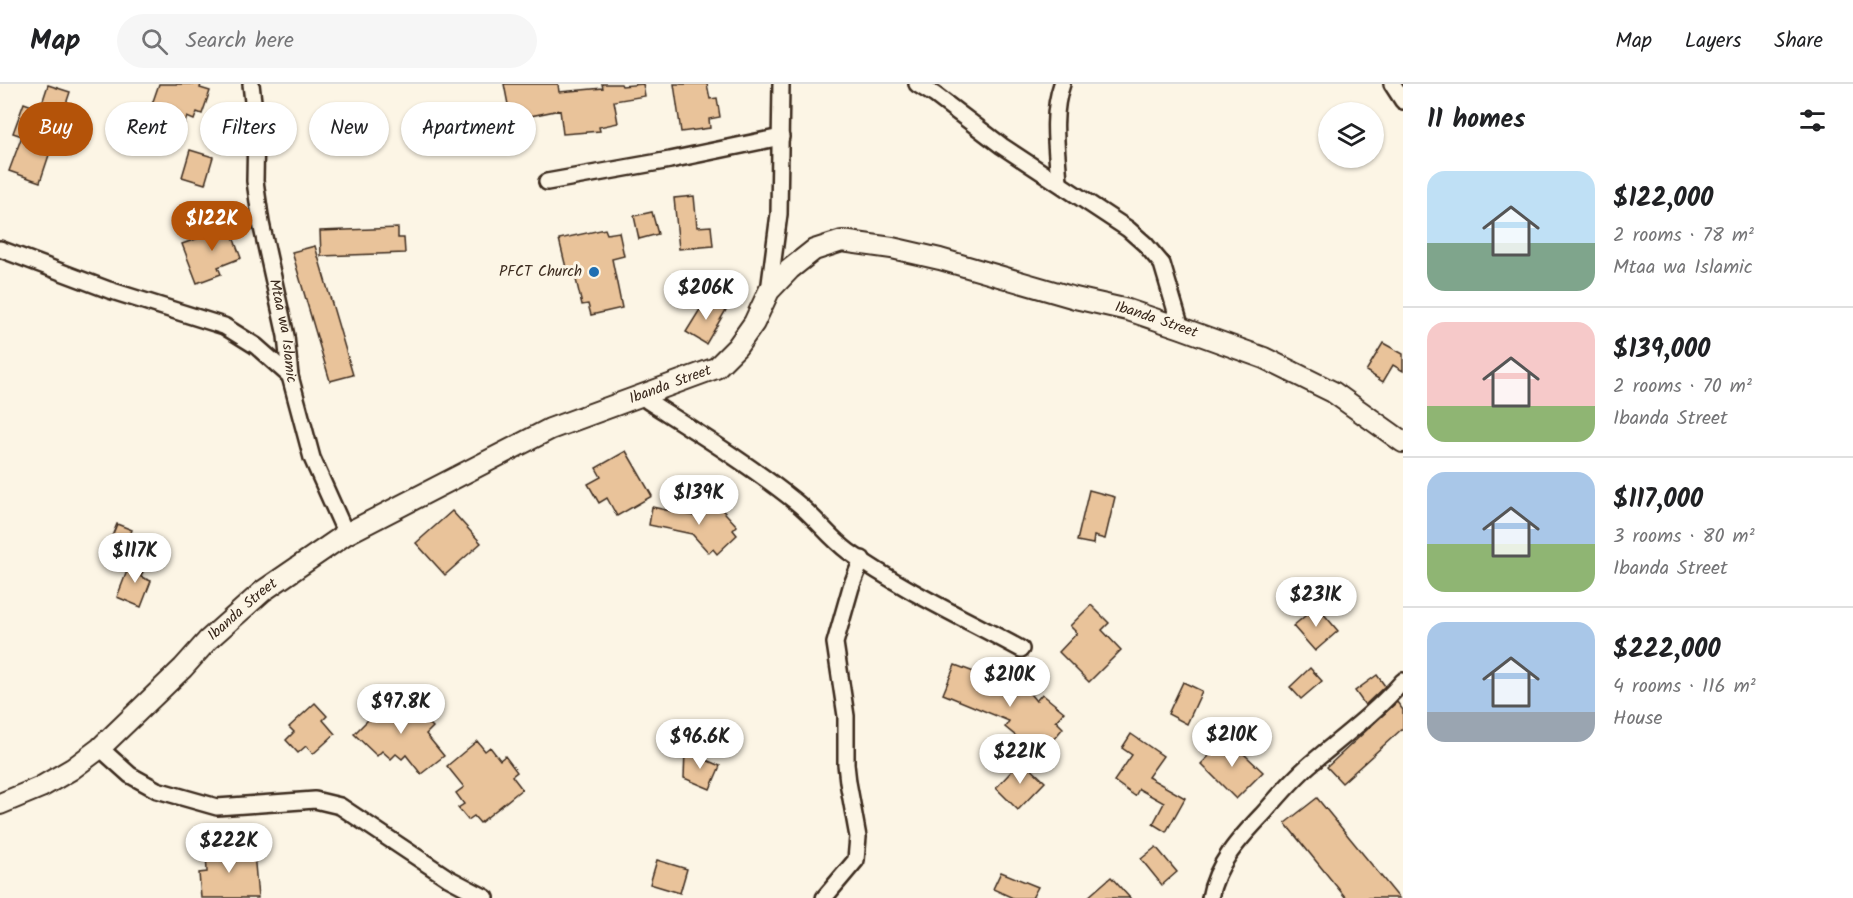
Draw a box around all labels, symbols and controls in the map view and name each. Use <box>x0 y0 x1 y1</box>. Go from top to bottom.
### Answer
search box <box>117 14 537 68</box>
text: Map <box>30 19 81 64</box>
text: Search here <box>186 24 294 59</box>
icon: search <box>138 25 171 58</box>
text: Map <box>1615 25 1652 58</box>
text: Layers <box>1685 25 1741 58</box>
text: Share <box>1774 25 1823 58</box>
text: 11 homes <box>1427 99 1525 141</box>
chip: Buy <box>18 102 93 156</box>
chip: Rent <box>105 102 188 156</box>
chip: Filters <box>200 102 297 156</box>
chip: New <box>309 102 389 156</box>
chip: Apartment <box>401 102 536 156</box>
map controls <box>1318 102 1384 168</box>
button: layers <box>1318 102 1384 168</box>
icon: filters <box>1796 104 1829 137</box>
text: $122,000 <box>1613 178 1713 220</box>
icon: home <box>1475 195 1547 267</box>
pin: $122K <box>170 201 254 252</box>
text: $122K <box>185 204 239 236</box>
text: 2 rooms · 78 m² <box>1613 220 1754 252</box>
text: Mtaa wa Islamic <box>1613 252 1753 284</box>
place label: PFCT Church <box>499 260 582 284</box>
marker: PFCT Church <box>587 265 601 279</box>
pin: $206K <box>664 270 748 321</box>
text: $206K <box>678 273 734 305</box>
street label: Mtaa wa Islamic <box>262 277 303 386</box>
street label: Ibanda Street <box>1112 295 1201 345</box>
text: $139,000 <box>1613 329 1710 371</box>
icon: home <box>1475 346 1547 418</box>
street label: Ibanda Street <box>626 359 715 411</box>
text: 2 rooms · 70 m² <box>1613 371 1752 403</box>
text: Ibanda Street <box>1613 403 1728 435</box>
pin: $139K <box>657 475 741 526</box>
text: $139K <box>674 478 724 510</box>
text: $117,000 <box>1613 479 1703 521</box>
icon: home <box>1475 496 1547 568</box>
text: 3 rooms · 80 m² <box>1613 521 1755 553</box>
pin: $117K <box>93 533 177 584</box>
text: $117K <box>112 536 158 568</box>
text: Ibanda Street <box>1613 553 1728 585</box>
street label: Ibanda Street <box>202 572 283 647</box>
pin: $231K <box>1274 577 1358 628</box>
text: $231K <box>1290 580 1342 612</box>
text: $222,000 <box>1613 629 1721 671</box>
icon: home <box>1475 646 1547 718</box>
pin: $210K <box>968 657 1052 708</box>
text: $210K <box>984 660 1036 692</box>
text: 4 rooms · 116 m² <box>1613 671 1756 703</box>
pin: $97.8K <box>352 684 450 735</box>
text: $97.8K <box>371 687 431 719</box>
text: House <box>1613 703 1663 735</box>
pin: $210K <box>1190 717 1274 768</box>
pin: $96.6K <box>651 719 749 770</box>
text: $210K <box>1206 720 1258 752</box>
text: $96.6K <box>670 722 730 754</box>
pin: $221K <box>978 734 1062 785</box>
text: $221K <box>993 737 1047 769</box>
pin: $222K <box>187 823 271 874</box>
text: $222K <box>200 826 258 858</box>

